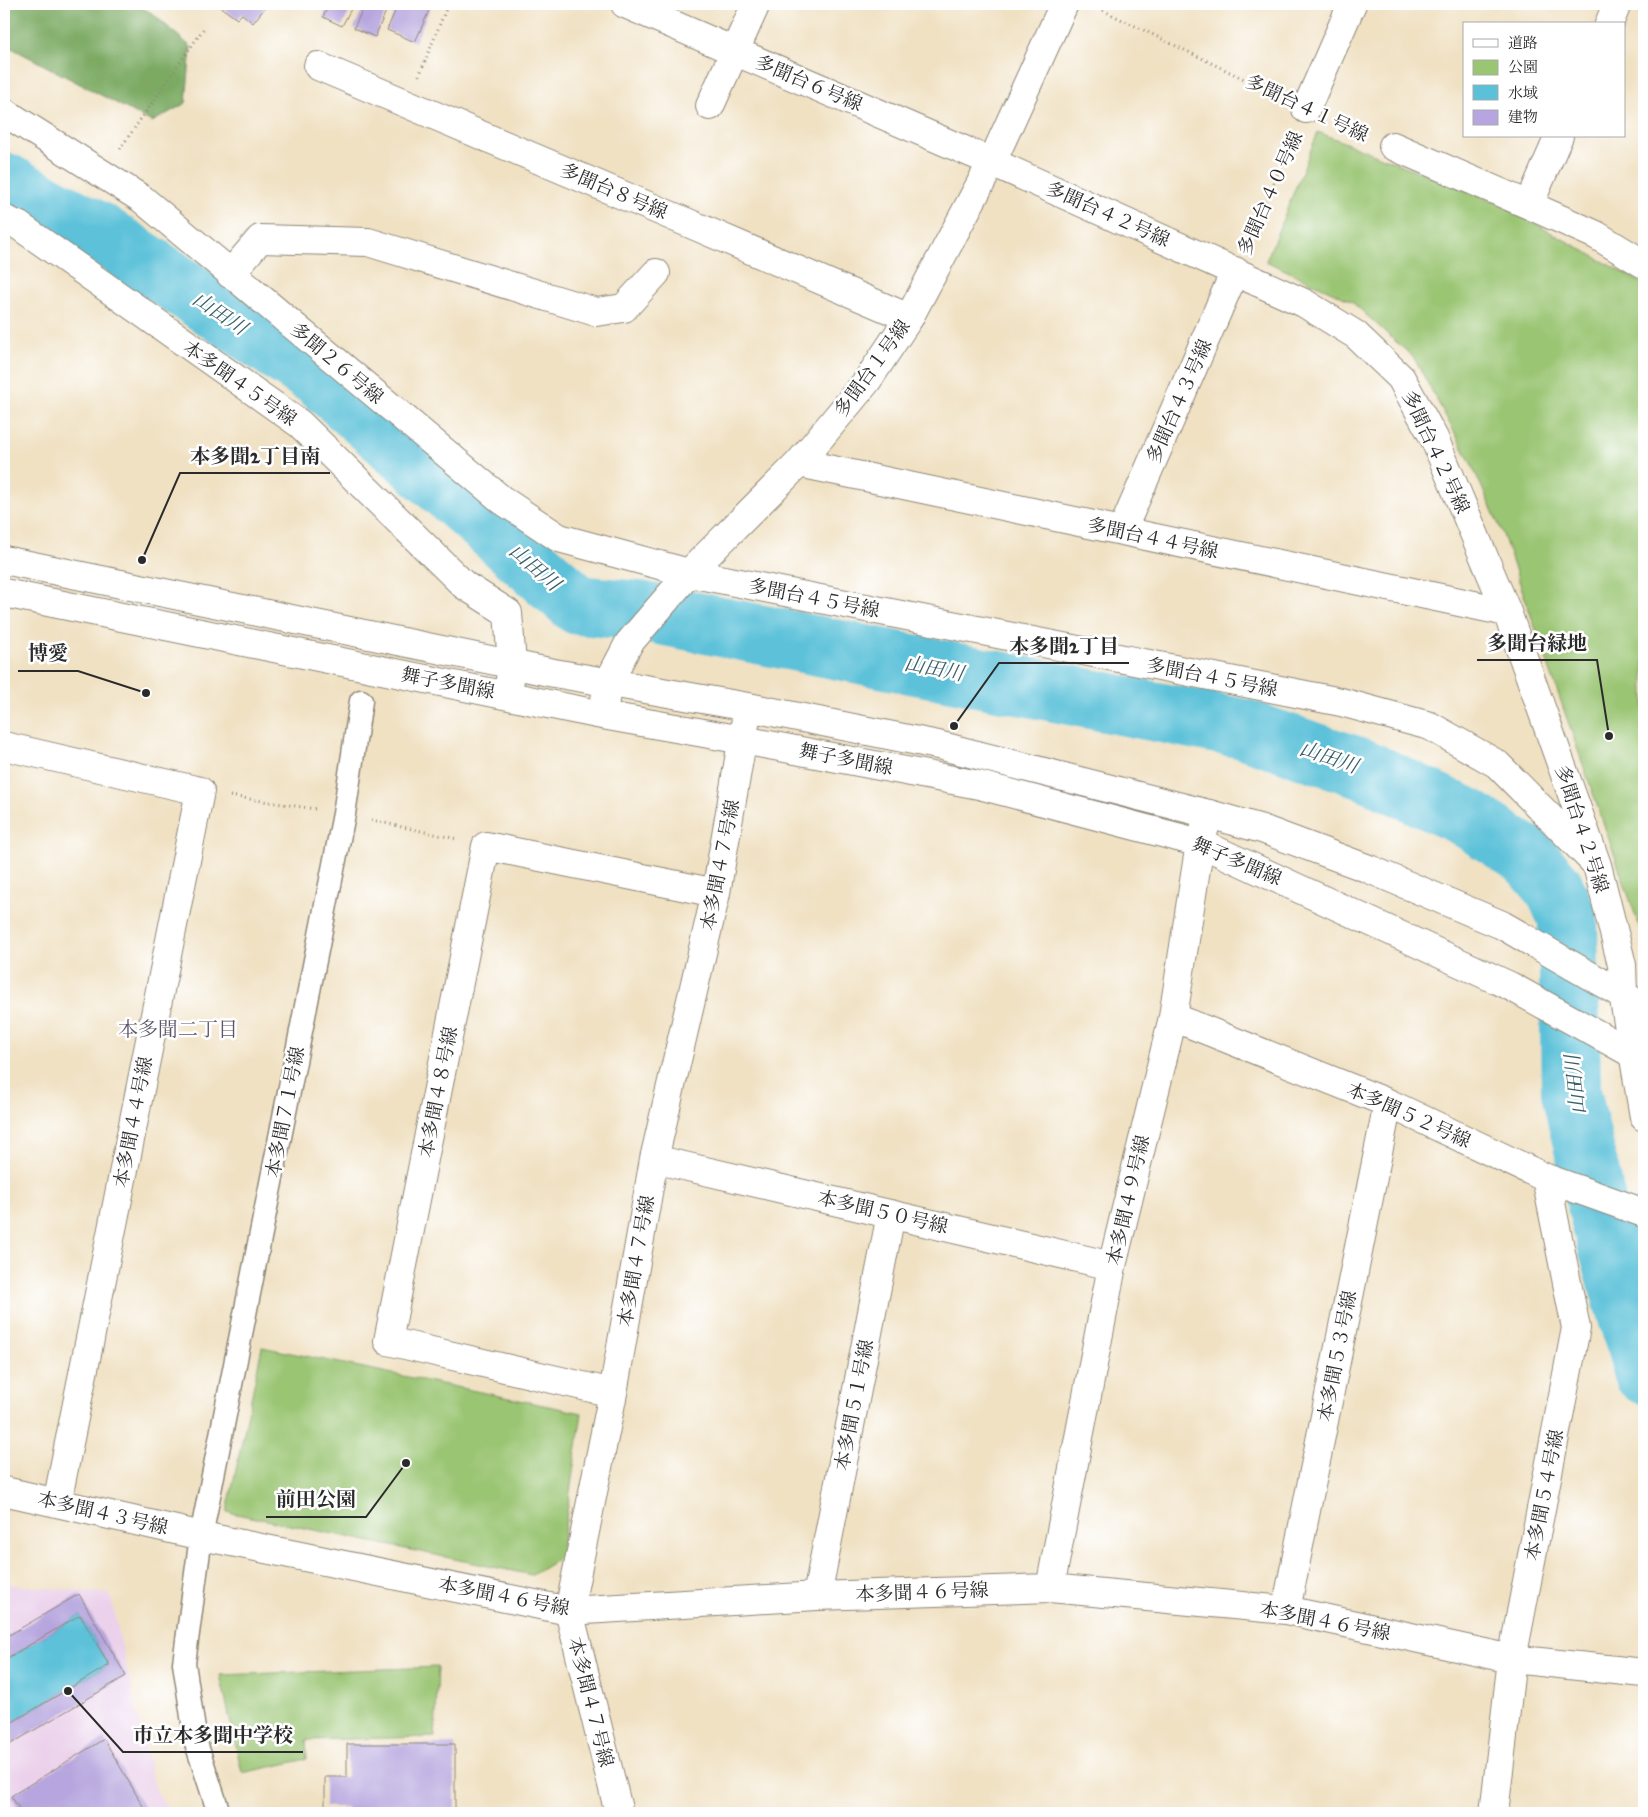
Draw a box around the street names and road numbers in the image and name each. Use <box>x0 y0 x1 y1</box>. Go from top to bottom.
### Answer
street label: 多聞台６号線 <box>752 50 866 116</box>
street label: 多聞台４１号線 <box>1242 69 1372 147</box>
street label: 多聞台４０号線 <box>1232 128 1308 258</box>
street label: 多聞台８号線 <box>557 158 671 224</box>
street label: 多聞台４２号線 <box>1043 176 1173 252</box>
street label: 多聞台１号線 <box>829 315 915 421</box>
street label: 多聞２６号線 <box>286 318 388 408</box>
street label: 本多聞４５号線 <box>179 335 301 431</box>
street label: 多聞台４３号線 <box>1141 336 1217 466</box>
street label: 多聞台４２号線 <box>1397 387 1475 517</box>
street label: 多聞台４４号線 <box>1086 513 1220 563</box>
street label: 多聞台４５号線 <box>747 574 881 622</box>
street label: 多聞台４５号線 <box>1145 653 1279 701</box>
street label: 舞子多聞線 <box>399 663 497 703</box>
street label: 舞子多聞線 <box>797 739 895 779</box>
street label: 多聞台４２号線 <box>1551 762 1613 896</box>
street label: 本多聞４７号線 <box>696 798 744 932</box>
street label: 舞子多聞線 <box>1189 832 1285 890</box>
street label: 本多聞４８号線 <box>414 1025 462 1159</box>
street label: 本多聞７１号線 <box>261 1045 309 1179</box>
street label: 本多聞４４号線 <box>109 1055 157 1189</box>
street label: 本多聞５２号線 <box>1344 1077 1474 1153</box>
street label: 本多聞４９号線 <box>1102 1133 1154 1267</box>
street label: 本多聞５０号線 <box>816 1186 950 1238</box>
street label: 本多聞４７号線 <box>613 1194 659 1328</box>
street label: 本多聞５３号線 <box>1313 1289 1361 1423</box>
street label: 本多聞５１号線 <box>830 1338 878 1472</box>
street label: 本多聞５４号線 <box>1520 1428 1568 1562</box>
street label: 本多聞４３号線 <box>36 1487 170 1539</box>
street label: 本多聞４６号線 <box>437 1572 571 1620</box>
street label: 本多聞４６号線 <box>855 1578 989 1606</box>
street label: 本多聞４６号線 <box>1258 1597 1392 1645</box>
street label: 本多聞４７号線 <box>564 1635 618 1769</box>

